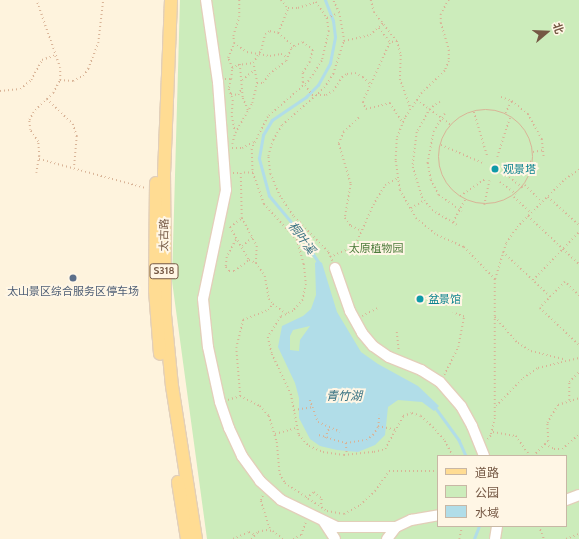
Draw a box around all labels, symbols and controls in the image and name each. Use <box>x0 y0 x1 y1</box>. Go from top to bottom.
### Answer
north arrow <box>527 12 567 52</box>
text: 北 <box>550 21 567 36</box>
place label: 观景塔 <box>503 162 536 176</box>
marker: 观景塔 <box>490 164 500 174</box>
street label: 太古路 <box>157 218 171 252</box>
water label: 桐叶溪 <box>286 219 318 257</box>
park label: 太原植物园 <box>349 241 403 255</box>
road number: S318 <box>149 263 179 279</box>
marker: 太山景区综合服务区停车场 <box>68 273 78 283</box>
place label: 太山景区综合服务区停车场 <box>7 284 139 298</box>
place label: 盆景馆 <box>428 292 461 306</box>
marker: 盆景馆 <box>415 294 425 304</box>
water label: 青竹湖 <box>326 389 362 403</box>
legend <box>437 455 567 527</box>
text: 道路 <box>475 465 499 480</box>
text: 公园 <box>475 485 499 500</box>
text: 水域 <box>475 505 499 520</box>

